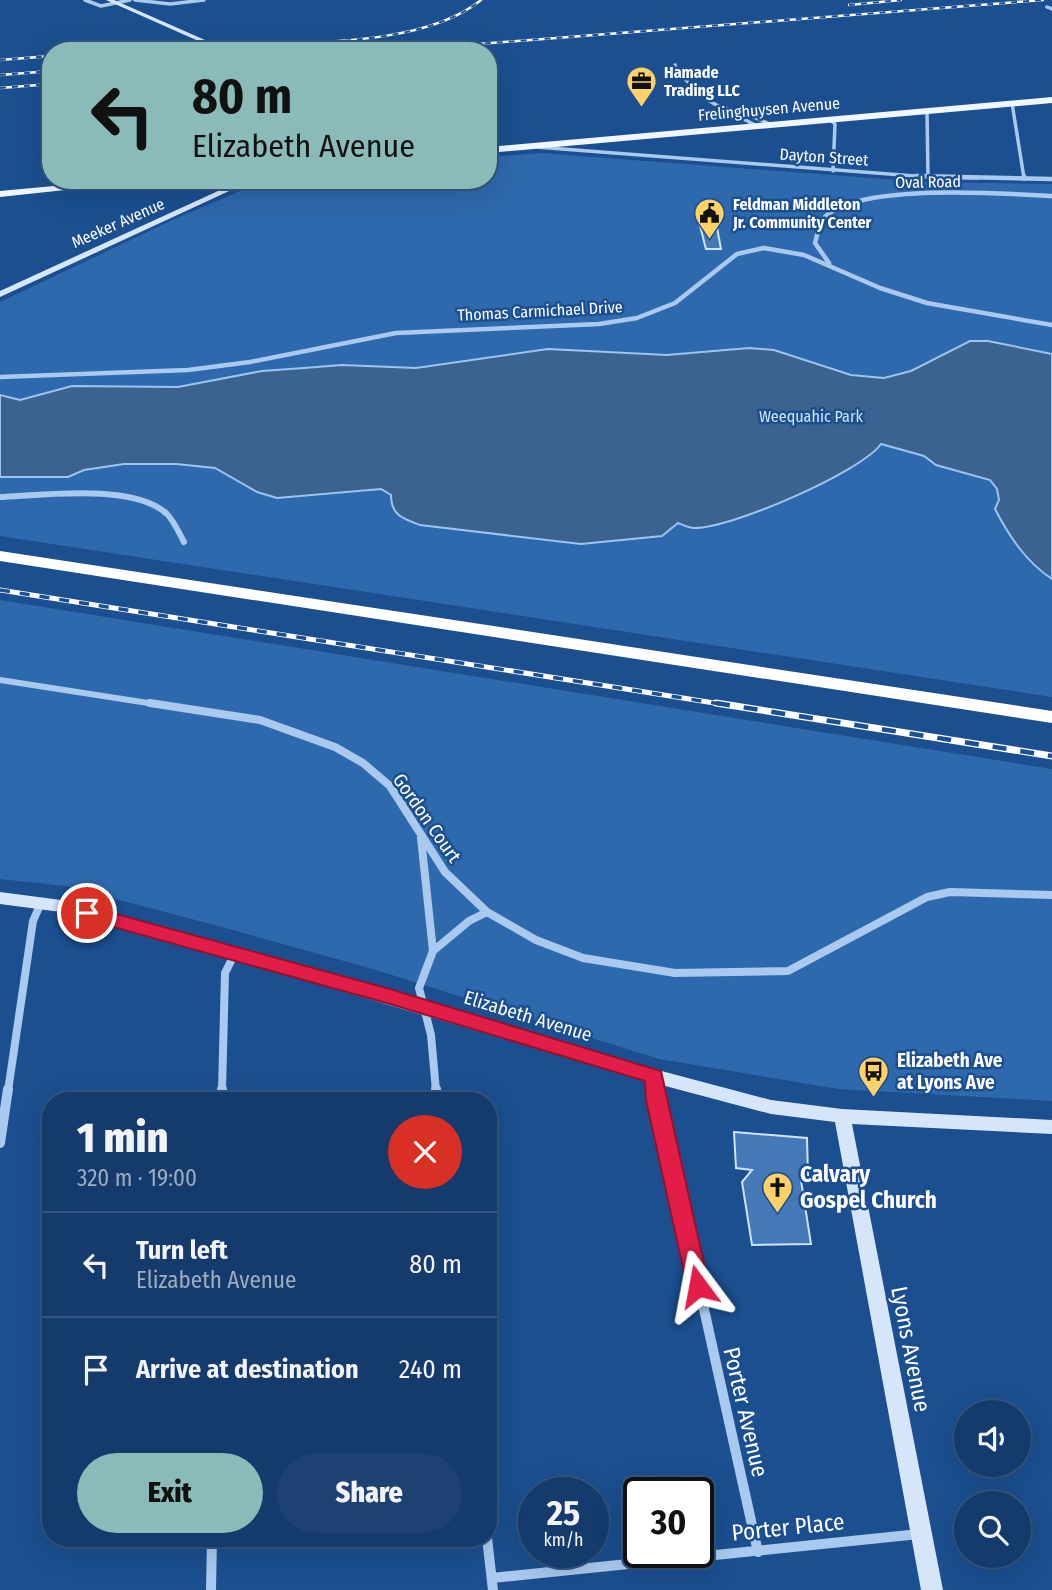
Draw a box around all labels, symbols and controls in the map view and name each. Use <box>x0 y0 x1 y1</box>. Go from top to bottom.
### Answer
place label: Hamade Trading LLC <box>664 63 740 100</box>
office icon: Hamade Trading LLC <box>624 64 658 108</box>
text: 80 m <box>192 67 292 126</box>
icon: left <box>77 70 168 161</box>
street label: Frelinghuysen Avenue <box>697 93 841 125</box>
text: Elizabeth Avenue <box>192 127 415 165</box>
street label: Dayton Street <box>779 144 870 170</box>
street label: Oval Road <box>895 172 961 192</box>
street label: Meeker Avenue <box>69 194 168 252</box>
place label: Feldman Middleton Jr. Community Center <box>732 195 872 232</box>
public building icon: Feldman Middleton Jr. Community Center <box>693 196 727 240</box>
street label: Thomas Carmichael Drive <box>457 297 623 325</box>
park label: Weequahic Park <box>759 407 863 426</box>
street label: Gordon Court <box>388 769 467 868</box>
pin <box>57 883 117 943</box>
icon: arrive <box>68 894 106 932</box>
street label: Elizabeth Avenue <box>461 986 595 1046</box>
place label: Elizabeth Ave at Lyons Ave <box>897 1049 1003 1094</box>
bus stop icon: Elizabeth Ave at Lyons Ave <box>857 1054 891 1098</box>
text: 1 min <box>77 1113 168 1163</box>
button: close <box>388 1115 462 1189</box>
place label: Calvary Gospel Church <box>800 1160 937 1214</box>
text: 320 m · 19:00 <box>77 1164 197 1192</box>
church icon: Calvary Gospel Church <box>760 1170 794 1214</box>
text: Turn left <box>136 1235 228 1266</box>
icon: left <box>77 1246 115 1284</box>
text: 80 m <box>409 1249 462 1280</box>
position arrow <box>661 1249 735 1323</box>
text: Elizabeth Avenue <box>136 1266 296 1294</box>
street label: Lyons Avenue <box>885 1284 937 1414</box>
street label: Porter Avenue <box>717 1344 775 1480</box>
icon: arrive <box>77 1351 115 1389</box>
text: Arrive at destination <box>136 1354 359 1385</box>
text: 240 m <box>399 1354 462 1385</box>
map controls <box>954 1400 1031 1568</box>
button: sound <box>954 1400 1031 1477</box>
button: Exit <box>77 1453 263 1533</box>
button: Share <box>277 1453 462 1533</box>
speed limit sign: 30 <box>623 1477 714 1568</box>
button: search <box>954 1491 1031 1568</box>
text: 25 <box>547 1492 580 1534</box>
street label: Porter Place <box>730 1507 846 1547</box>
text: km/h <box>543 1529 584 1551</box>

